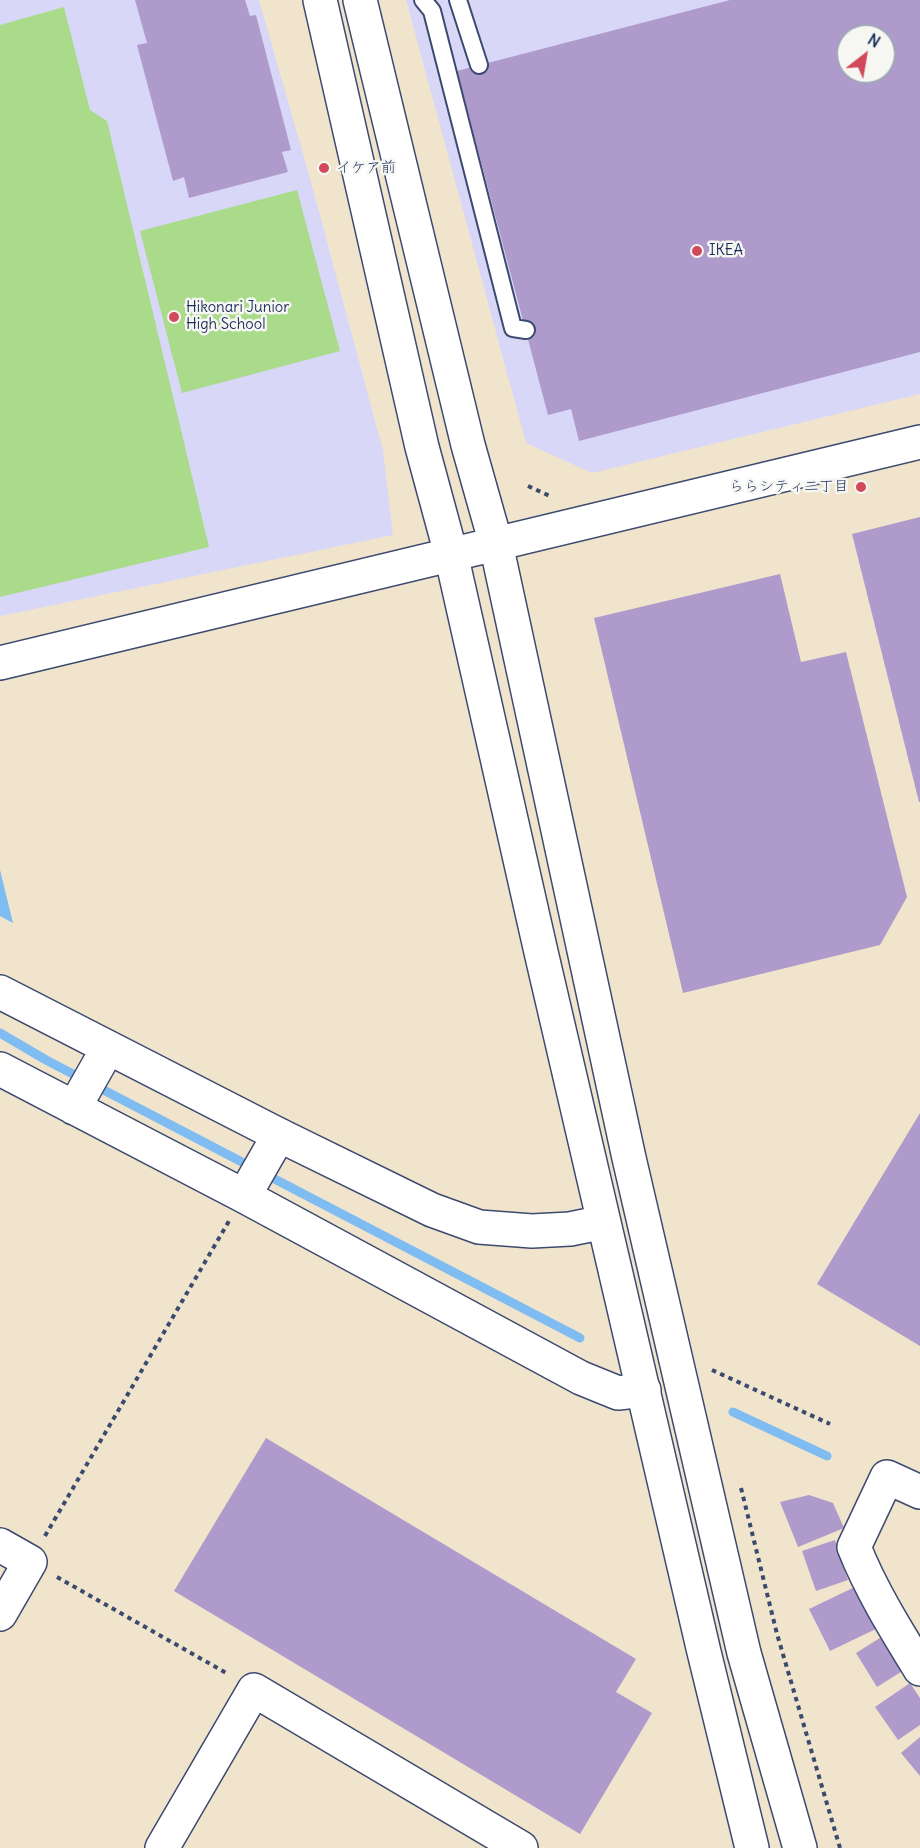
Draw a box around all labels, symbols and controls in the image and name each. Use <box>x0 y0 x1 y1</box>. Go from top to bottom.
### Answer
north arrow <box>836 24 896 84</box>
text: N <box>864 29 884 52</box>
place label: イケア前 <box>336 159 396 177</box>
marker: イケア前 <box>317 161 331 175</box>
place label: IKEA <box>709 242 743 260</box>
marker: IKEA <box>690 244 704 258</box>
place label: Hikonari Junior High School <box>186 299 289 334</box>
marker: Hikonari Junior High School <box>167 310 181 324</box>
place label: ららシティ二丁目 <box>729 478 849 496</box>
marker: ららシティ二丁目 <box>854 480 868 494</box>

